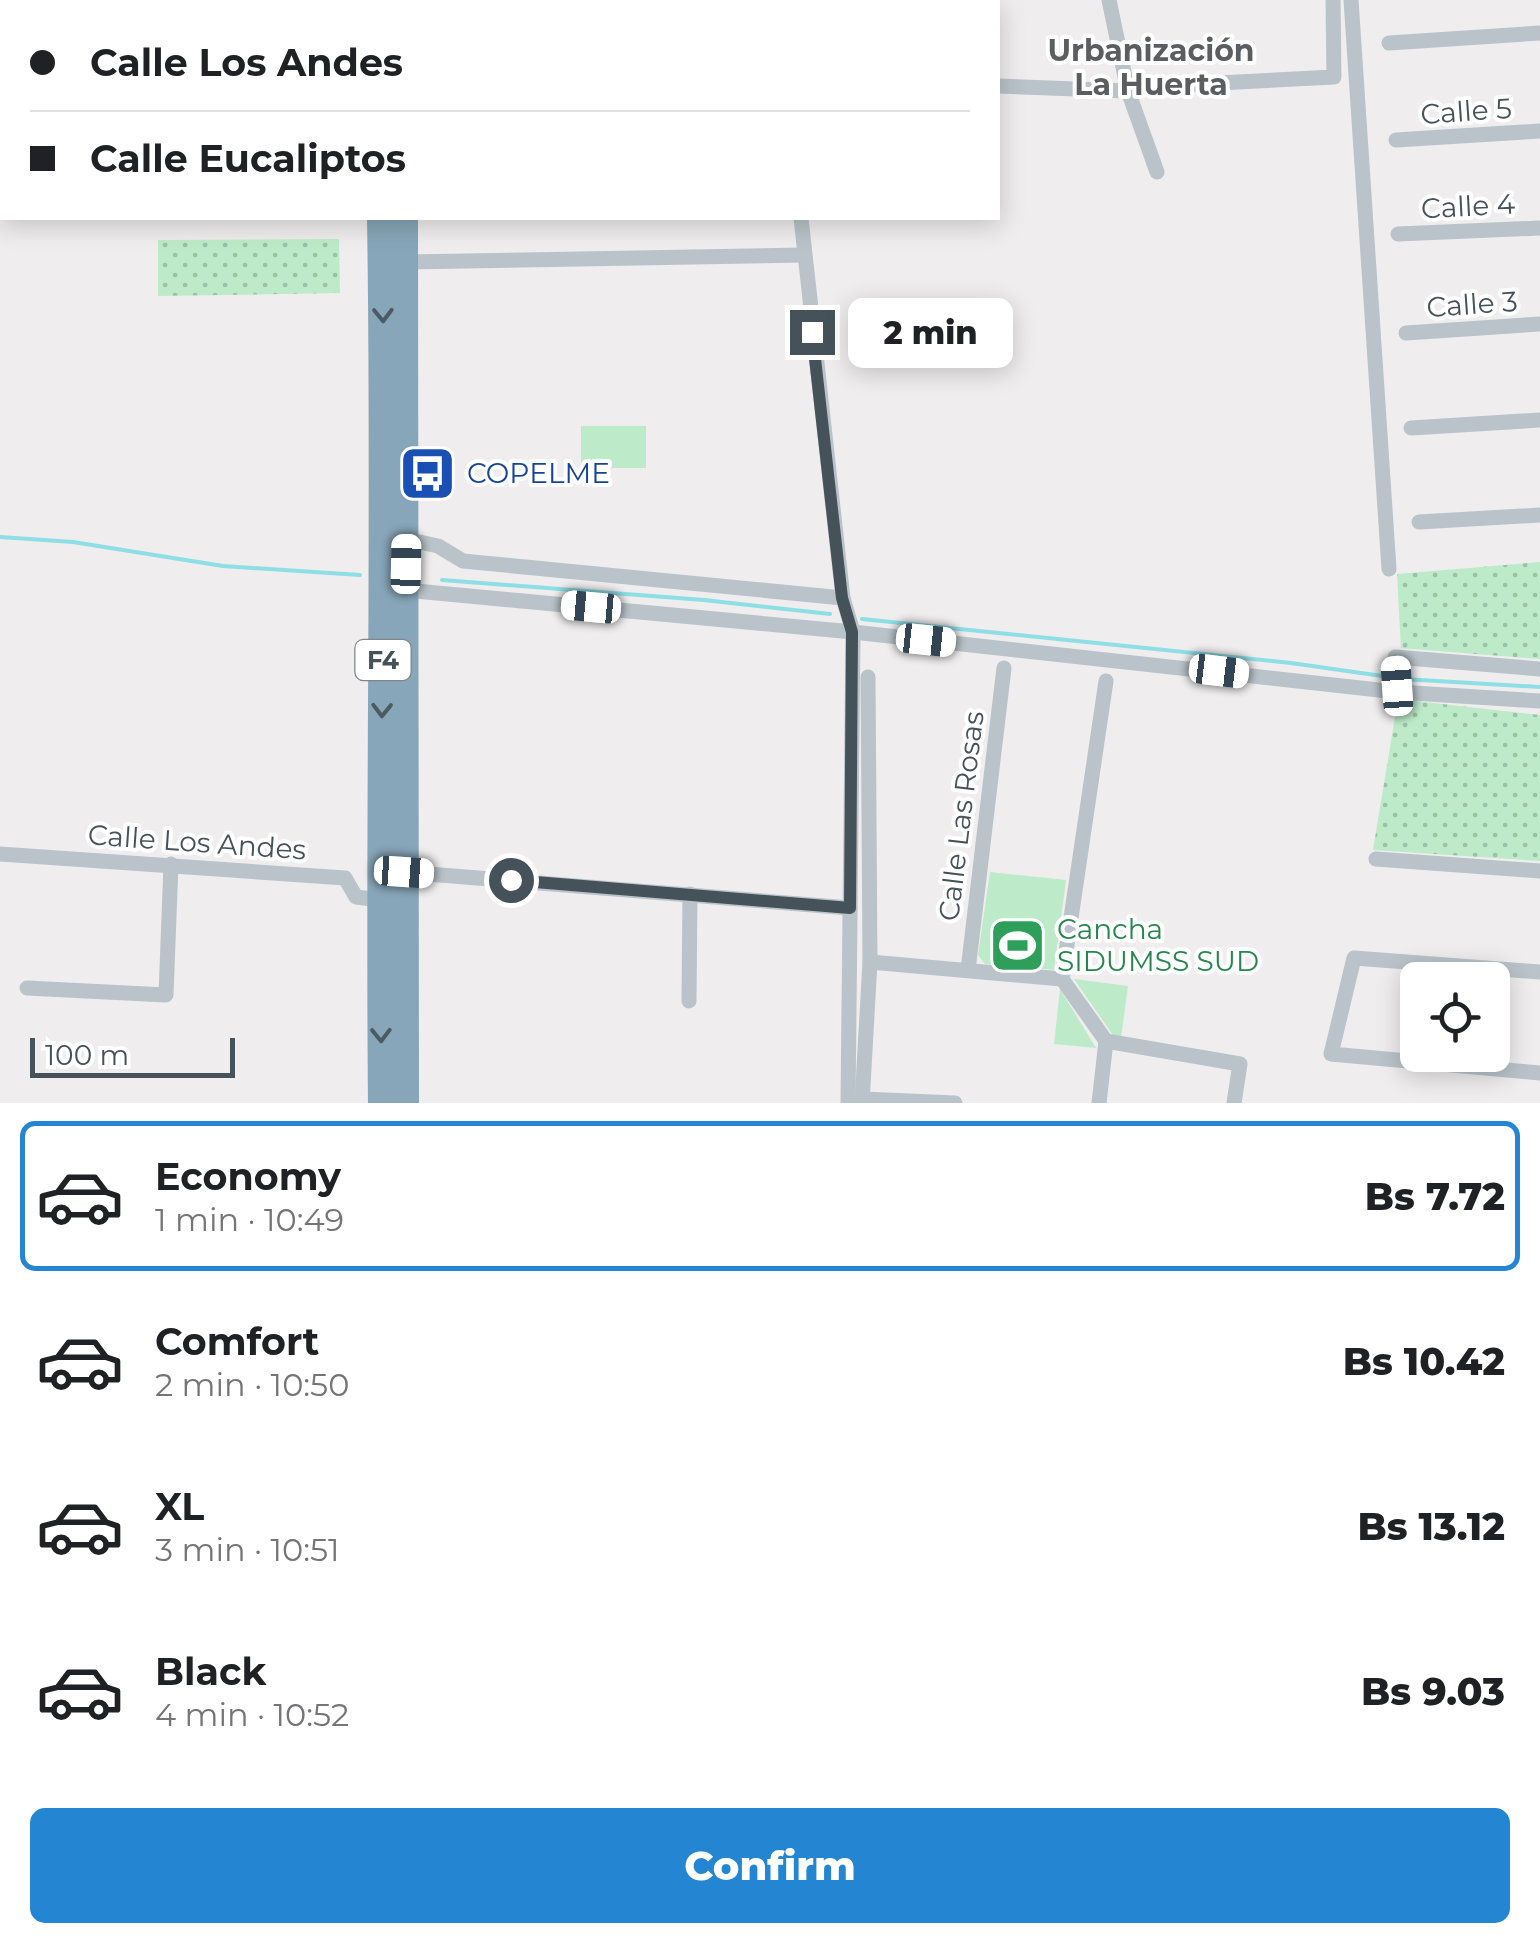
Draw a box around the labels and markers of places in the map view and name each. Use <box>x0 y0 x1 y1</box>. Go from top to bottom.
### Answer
bus stop icon: COPELME <box>398 443 458 503</box>
place label: COPELME <box>467 456 610 490</box>
place label: Cancha SIDUMSS SUD <box>1057 912 1259 978</box>
sports icon: Cancha SIDUMSS SUD <box>988 915 1048 975</box>

